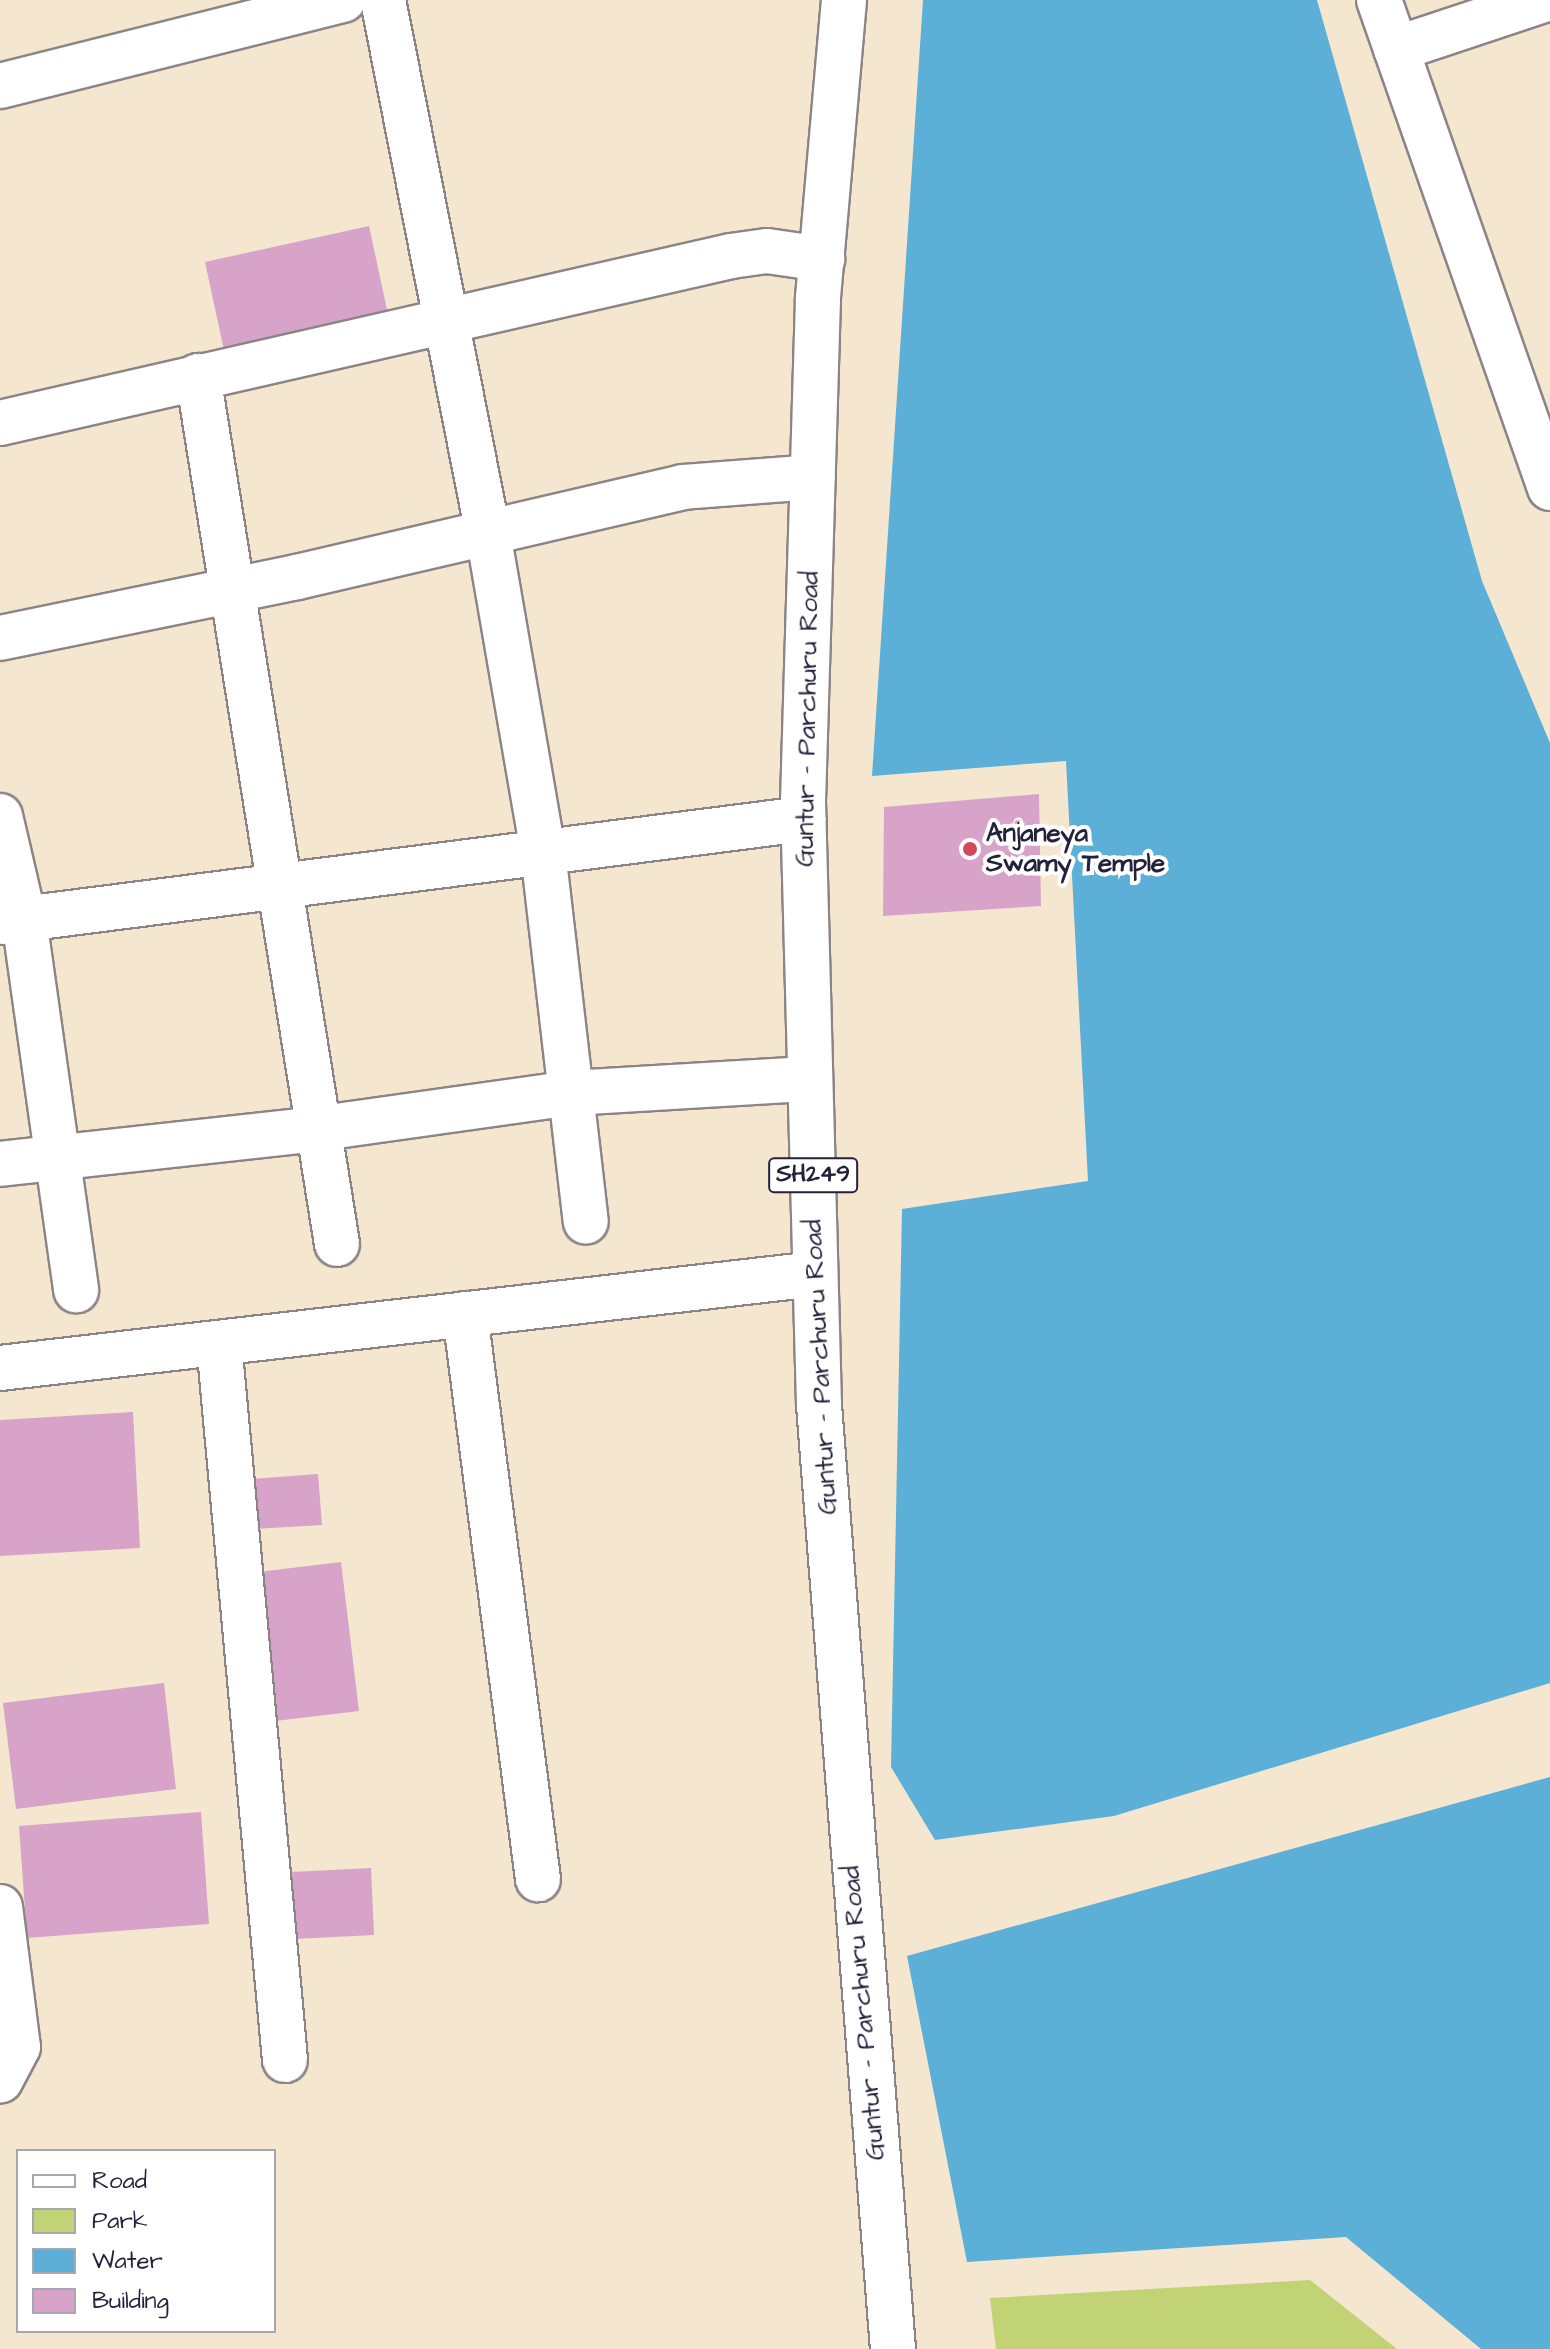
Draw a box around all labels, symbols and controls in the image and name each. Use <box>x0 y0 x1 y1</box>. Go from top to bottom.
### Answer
street label: Guntur - Parchuru Road <box>790 571 826 867</box>
place label: Anjaneya Swamy Temple <box>986 818 1165 880</box>
marker: Anjaneya Swamy Temple <box>961 840 979 858</box>
road number: SH249 <box>767 1155 859 1195</box>
street label: Guntur - Parchuru Road <box>798 1219 844 1515</box>
street label: Guntur - Parchuru Road <box>836 1864 892 2162</box>
legend <box>16 2149 276 2333</box>
text: Road <box>92 2164 147 2198</box>
text: Park <box>92 2204 148 2238</box>
text: Water <box>92 2244 163 2278</box>
text: Building <box>92 2284 169 2318</box>

